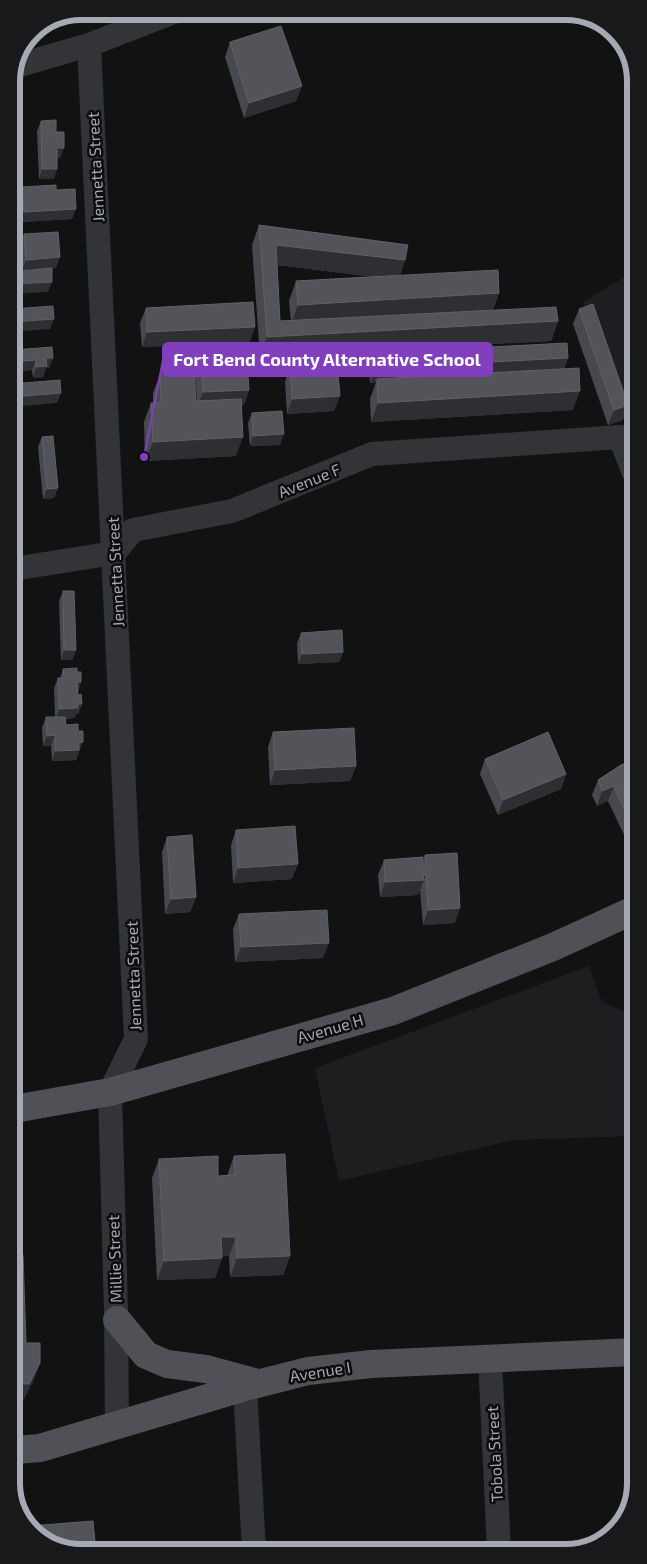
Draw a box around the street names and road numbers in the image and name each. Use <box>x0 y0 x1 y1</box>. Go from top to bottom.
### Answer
street label: Jennetta Street <box>83 111 107 223</box>
street label: Avenue F <box>275 459 343 501</box>
street label: Jennetta Street <box>103 516 127 628</box>
street label: Jennetta Street <box>122 921 144 1031</box>
street label: Avenue H <box>295 1010 365 1046</box>
street label: Millie Street <box>103 1215 125 1303</box>
street label: Avenue I <box>288 1357 352 1385</box>
street label: Tobola Street <box>482 1405 506 1503</box>

